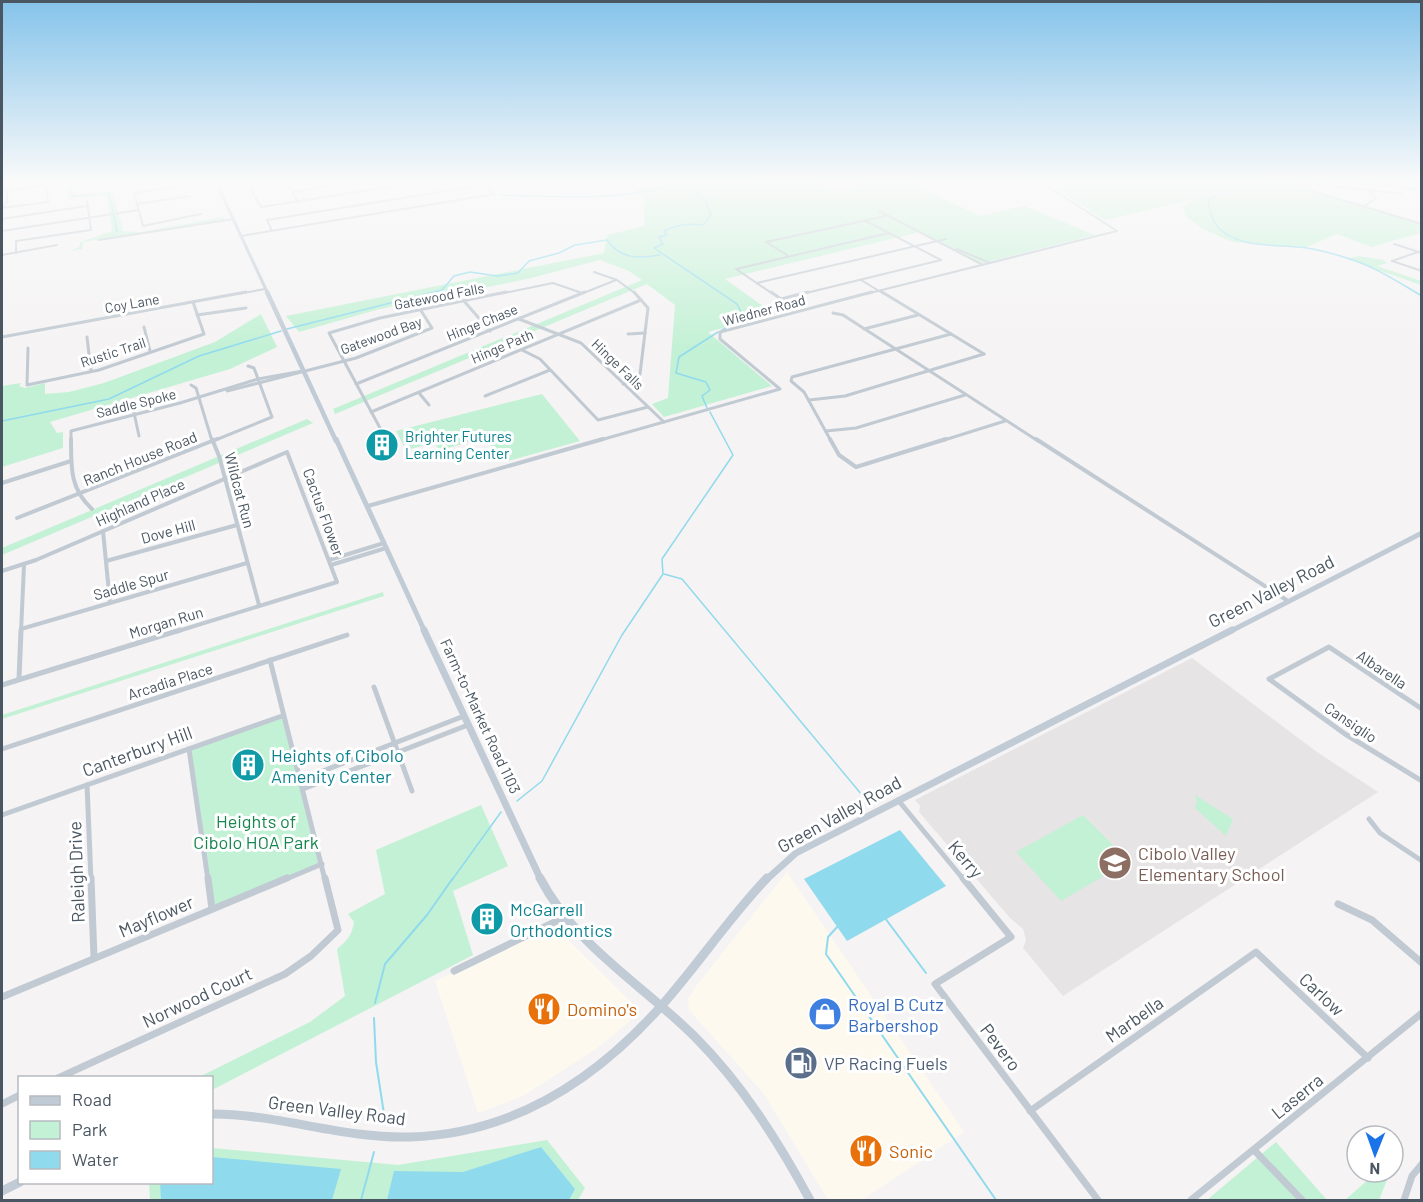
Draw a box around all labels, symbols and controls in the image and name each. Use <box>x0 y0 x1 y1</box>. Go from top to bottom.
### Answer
street label: Gatewood Falls <box>393 279 486 313</box>
street label: Coy Lane <box>103 290 161 316</box>
street label: Wiedner Road <box>721 291 807 329</box>
street label: Hinge Chase <box>444 300 520 344</box>
street label: Gatewood Bay <box>338 312 425 358</box>
street label: Hinge Path <box>468 325 536 367</box>
street label: Rustic Trail <box>78 333 148 371</box>
street label: Hinge Falls <box>588 335 648 393</box>
street label: Saddle Spoke <box>94 385 178 421</box>
street label: Ranch House Road <box>80 427 200 489</box>
building icon: Brighter Futures Learning Center <box>364 427 400 463</box>
place label: Brighter Futures Learning Center <box>405 427 512 462</box>
street label: Wildcat Run <box>221 450 259 530</box>
street label: Cactus Flower <box>300 466 348 559</box>
street label: Highland Place <box>93 474 187 530</box>
street label: Dove Hill <box>139 515 197 547</box>
street label: Green Valley Road <box>1204 550 1338 632</box>
street label: Saddle Spur <box>91 564 171 603</box>
street label: Morgan Run <box>127 602 205 642</box>
street label: Farm-to-Market Road 1103 <box>437 636 525 796</box>
street label: Albarella <box>1354 646 1410 692</box>
street label: Arcadia Place <box>125 659 215 703</box>
street label: Cansiglio <box>1321 698 1381 746</box>
street label: Canterbury Hill <box>79 721 195 781</box>
place label: Heights of Cibolo Amenity Center <box>271 744 404 787</box>
building icon: Heights of Cibolo Amenity Center <box>230 747 266 783</box>
street label: Green Valley Road <box>773 771 905 857</box>
park label: Heights of Cibolo HOA Park <box>193 810 319 853</box>
street label: Raleigh Drive <box>63 821 89 923</box>
street label: Kerry <box>944 836 988 882</box>
place label: Cibolo Valley Elementary School <box>1138 842 1285 885</box>
school or university icon: Cibolo Valley Elementary School <box>1097 845 1133 881</box>
street label: Mayflower <box>115 890 197 942</box>
place label: McGarrell Orthodontics <box>510 898 612 941</box>
building icon: McGarrell Orthodontics <box>469 901 505 937</box>
street label: Norwood Court <box>139 962 255 1032</box>
street label: Carlow <box>1295 968 1349 1020</box>
restaurant icon: Domino's <box>526 991 562 1027</box>
street label: Marbella <box>1101 991 1167 1047</box>
place label: Royal B Cutz Barbershop <box>848 993 943 1036</box>
shop icon: Royal B Cutz Barbershop <box>807 996 843 1032</box>
place label: Domino's <box>567 998 637 1020</box>
street label: Pevero <box>976 1019 1026 1075</box>
fuel station icon: VP Racing Fuels <box>783 1045 819 1081</box>
place label: VP Racing Fuels <box>824 1052 948 1074</box>
street label: Laserra <box>1267 1069 1327 1123</box>
legend <box>18 1076 213 1184</box>
text: Road <box>72 1088 112 1110</box>
street label: Green Valley Road <box>267 1091 407 1129</box>
text: Park <box>72 1118 107 1140</box>
north arrow <box>1345 1124 1405 1184</box>
restaurant icon: Sonic <box>848 1133 884 1169</box>
place label: Sonic <box>889 1140 933 1162</box>
text: Water <box>72 1148 119 1170</box>
text: N <box>1369 1160 1380 1179</box>

